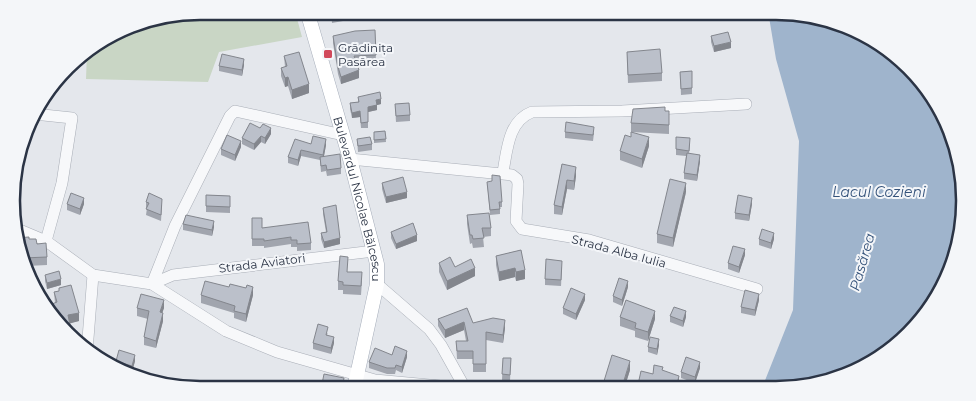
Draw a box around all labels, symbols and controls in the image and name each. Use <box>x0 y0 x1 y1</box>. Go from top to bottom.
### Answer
place label: Grădinița Pasărea <box>338 40 393 69</box>
marker: Grădinița Pasărea <box>322 48 334 60</box>
street label: Bulevardul Nicolae Bălcescu <box>330 114 385 282</box>
water label: Lacul Cozieni <box>832 183 926 201</box>
street label: Strada Alba Iulia <box>570 231 668 271</box>
water label: Pasărea <box>845 231 879 293</box>
street label: Strada Aviatori <box>218 250 306 276</box>

